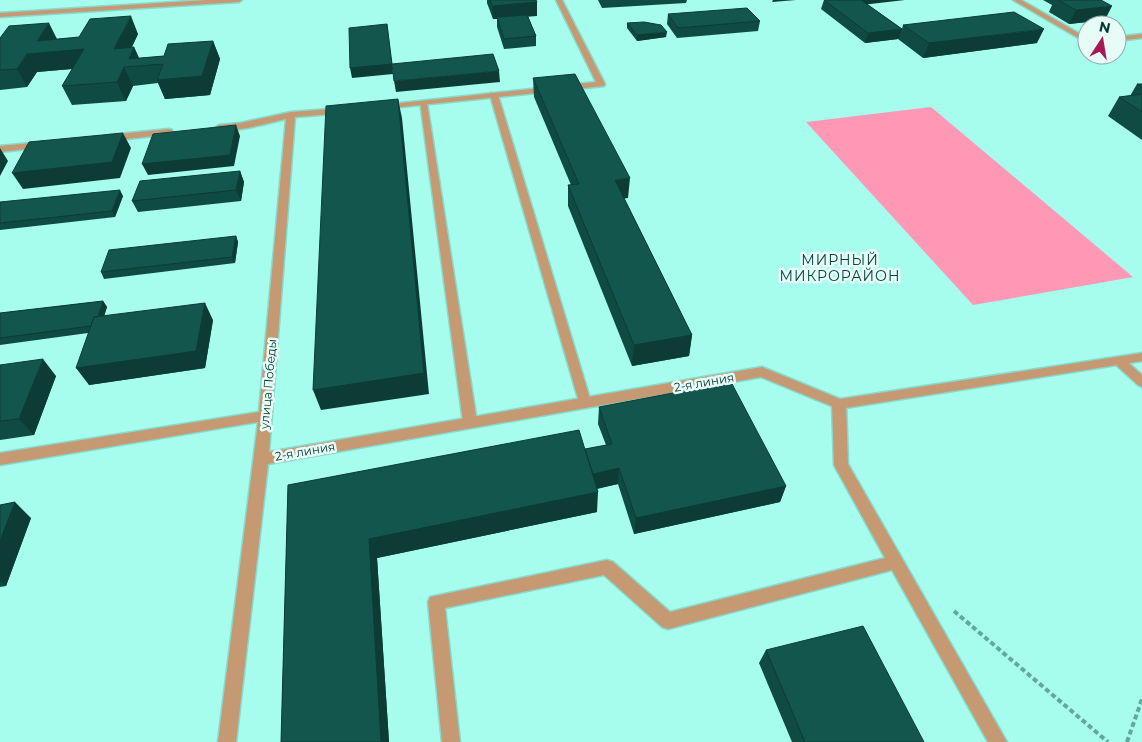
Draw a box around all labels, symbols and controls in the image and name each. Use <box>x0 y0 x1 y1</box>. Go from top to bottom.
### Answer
north arrow <box>1077 15 1127 65</box>
text: N <box>1097 17 1112 37</box>
district label: МИРНЫЙ МИКРОРАЙОН <box>779 251 901 285</box>
street label: улица Победы <box>256 338 279 431</box>
street label: 2-я линия <box>673 369 735 395</box>
street label: 2-я линия <box>274 438 336 464</box>

